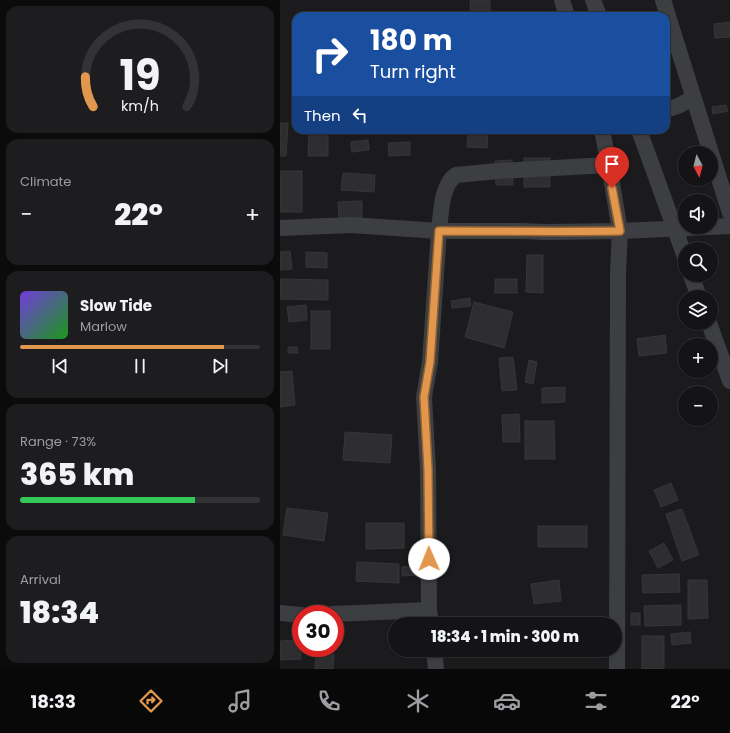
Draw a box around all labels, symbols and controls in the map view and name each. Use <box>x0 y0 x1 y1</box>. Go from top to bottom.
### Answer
text: 180 m <box>370 21 453 60</box>
icon: right <box>304 28 356 80</box>
text: 19 <box>119 46 161 105</box>
text: Turn right <box>370 59 456 84</box>
text: km/h <box>121 96 159 116</box>
icon: left <box>349 104 371 126</box>
text: Then <box>304 105 341 126</box>
north arrow <box>678 146 718 186</box>
map controls <box>678 146 718 426</box>
pin <box>595 147 629 188</box>
icon: arrive <box>601 153 623 175</box>
text: Climate <box>20 172 71 191</box>
text: 22° <box>114 193 163 236</box>
button: sound <box>678 194 718 234</box>
text: − <box>20 199 32 230</box>
text: + <box>245 199 260 230</box>
button: search <box>678 242 718 282</box>
button: layers <box>678 290 718 330</box>
text: Slow Tide <box>80 295 152 316</box>
text: Marlow <box>80 317 127 336</box>
button: + <box>678 338 718 378</box>
icon: previous <box>49 355 71 377</box>
icon: pause <box>129 355 151 377</box>
icon: next <box>209 355 231 377</box>
button: − <box>678 386 718 426</box>
text: Range · 73% <box>20 432 96 451</box>
text: 365 km <box>20 453 134 496</box>
position arrow <box>408 538 450 580</box>
text: Arrival <box>20 570 61 589</box>
text: 18:34 <box>20 591 99 634</box>
speed limit sign: 30 <box>292 605 344 657</box>
text: 18:34 · 1 min · 300 m <box>431 626 579 647</box>
icon: directions <box>137 687 165 715</box>
icon: music <box>226 687 254 715</box>
icon: phone <box>315 687 343 715</box>
icon: climate <box>404 687 432 715</box>
icon: car <box>493 687 521 715</box>
icon: filters <box>582 687 610 715</box>
text: 18:33 <box>30 689 76 714</box>
text: 22° <box>671 689 699 714</box>

